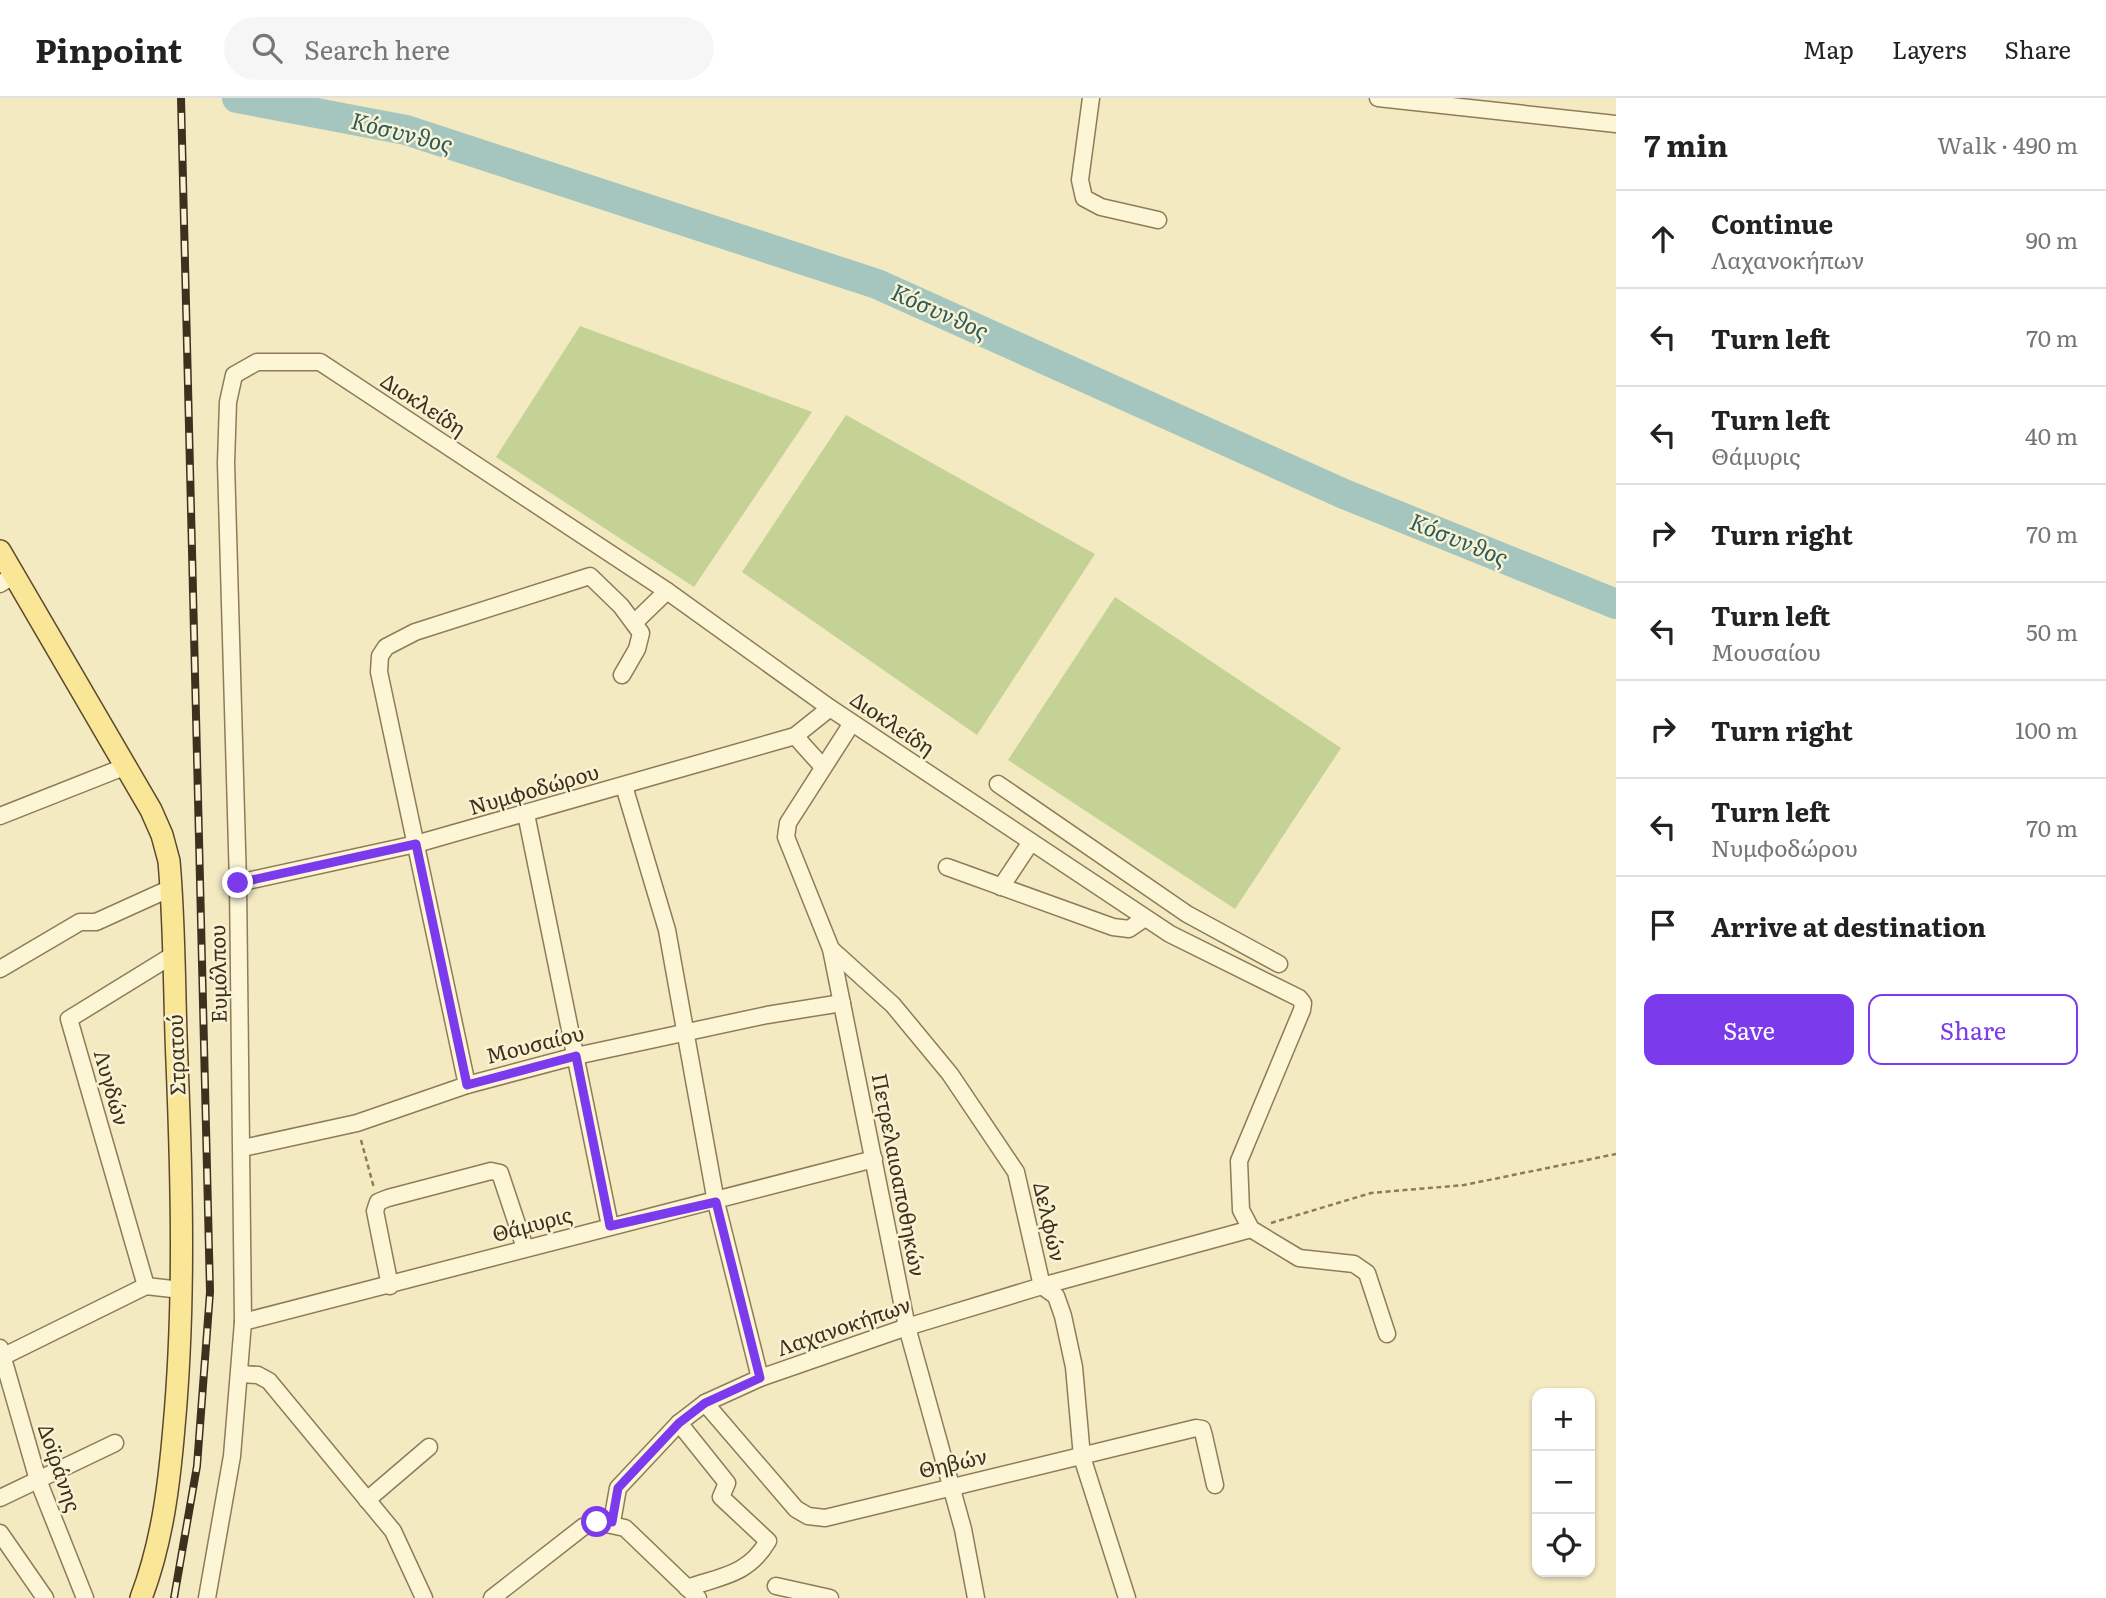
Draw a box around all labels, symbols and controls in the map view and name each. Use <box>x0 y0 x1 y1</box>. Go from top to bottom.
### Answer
search box <box>224 17 714 80</box>
text: Pinpoint <box>35 24 182 73</box>
icon: search <box>248 29 286 67</box>
text: Search here <box>304 29 450 68</box>
text: Map <box>1803 31 1854 66</box>
text: Layers <box>1892 31 1966 66</box>
text: Share <box>2004 31 2071 66</box>
water label: Κόσυνθος <box>348 102 457 160</box>
text: 7 min <box>1644 122 1728 166</box>
text: Walk · 490 m <box>1937 127 2078 161</box>
text: Continue <box>1711 203 1833 242</box>
icon: ahead <box>1644 220 1682 258</box>
text: 90 m <box>2026 222 2078 256</box>
text: Λαχανοκήπων <box>1711 242 1864 276</box>
water label: Κόσυνθος <box>887 274 995 347</box>
icon: left <box>1644 318 1682 356</box>
text: Turn left <box>1711 318 1830 357</box>
text: 70 m <box>2026 320 2078 354</box>
street label: Διοκλείδη <box>376 364 473 442</box>
text: Turn left <box>1711 399 1830 438</box>
icon: left <box>1644 416 1682 454</box>
text: 40 m <box>2025 418 2078 452</box>
text: Θάμυρις <box>1711 438 1800 472</box>
water label: Κόσυνθος <box>1405 503 1514 573</box>
icon: right <box>1644 514 1682 552</box>
text: Turn right <box>1711 514 1853 553</box>
text: 70 m <box>2026 516 2078 550</box>
text: Turn left <box>1711 595 1830 634</box>
icon: left <box>1644 612 1682 650</box>
text: 50 m <box>2026 614 2078 648</box>
text: Μουσαίου <box>1711 634 1821 668</box>
street label: Διοκλείδη <box>845 682 942 762</box>
icon: right <box>1644 710 1682 748</box>
text: Turn right <box>1711 710 1853 749</box>
text: 100 m <box>2015 712 2078 746</box>
street label: Νυμφοδώρου <box>465 754 602 821</box>
text: Turn left <box>1711 791 1830 830</box>
icon: left <box>1644 808 1682 846</box>
text: 70 m <box>2026 810 2078 844</box>
text: Νυμφοδώρου <box>1711 830 1858 864</box>
route end <box>222 867 253 898</box>
icon: arrive <box>1644 906 1682 944</box>
text: Arrive at destination <box>1711 906 1986 945</box>
street label: Ευμόλπου <box>200 925 233 1023</box>
button: Save <box>1644 994 1854 1065</box>
button: Share <box>1868 994 2078 1065</box>
street label: Στρατού <box>158 1014 191 1096</box>
street label: Μουσαίου <box>482 1015 587 1070</box>
street label: Λυγδών <box>88 1046 139 1129</box>
street label: Πετρελαιοαποθηκών <box>866 1070 935 1279</box>
street label: Δελφών <box>1027 1179 1076 1264</box>
street label: Θάμυρις <box>488 1197 575 1248</box>
street label: Λαχανοκήπων <box>772 1287 914 1362</box>
map controls <box>1532 1388 1595 1577</box>
button: + <box>1532 1388 1595 1451</box>
street label: Δοϊράνης <box>32 1419 91 1515</box>
street label: Θηβών <box>915 1439 990 1484</box>
button: − <box>1532 1451 1595 1514</box>
route start <box>581 1506 612 1537</box>
button: locate <box>1532 1514 1595 1577</box>

